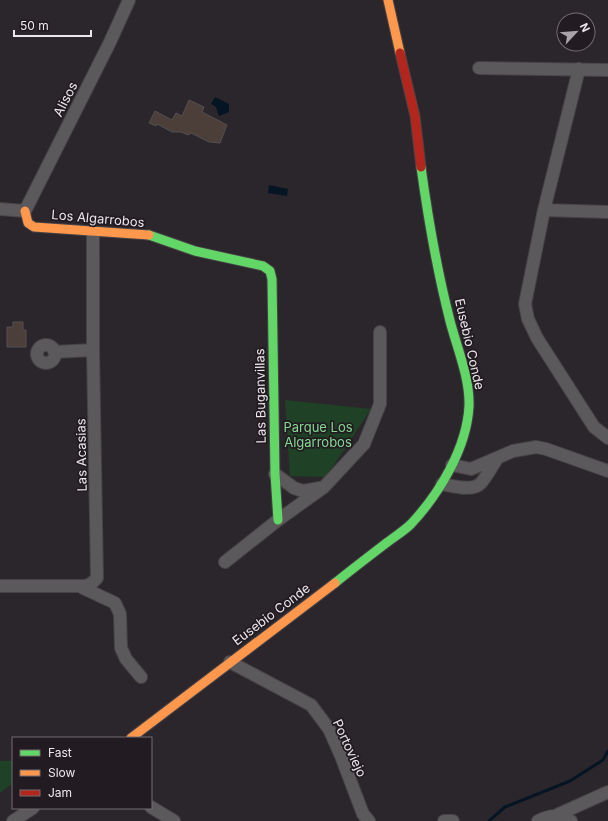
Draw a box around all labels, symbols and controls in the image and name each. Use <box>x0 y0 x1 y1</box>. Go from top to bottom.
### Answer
scale bar <box>14 12 91 38</box>
north arrow <box>556 12 596 52</box>
text: 50 m <box>20 18 49 33</box>
text: N <box>577 21 593 34</box>
street label: Alisos <box>50 79 81 119</box>
street label: Los Algarrobos <box>51 206 145 230</box>
street label: Eusebio Conde <box>452 297 488 391</box>
street label: Las Buganvillas <box>251 348 269 444</box>
street label: Las Acasias <box>72 418 90 492</box>
park label: Parque Los Algarrobos <box>283 419 353 450</box>
street label: Eusebio Conde <box>229 580 313 648</box>
street label: Portoviejo <box>330 717 370 780</box>
legend <box>12 737 152 809</box>
text: Fast <box>48 745 72 760</box>
text: Slow <box>48 765 76 780</box>
text: Jam <box>48 785 72 800</box>

